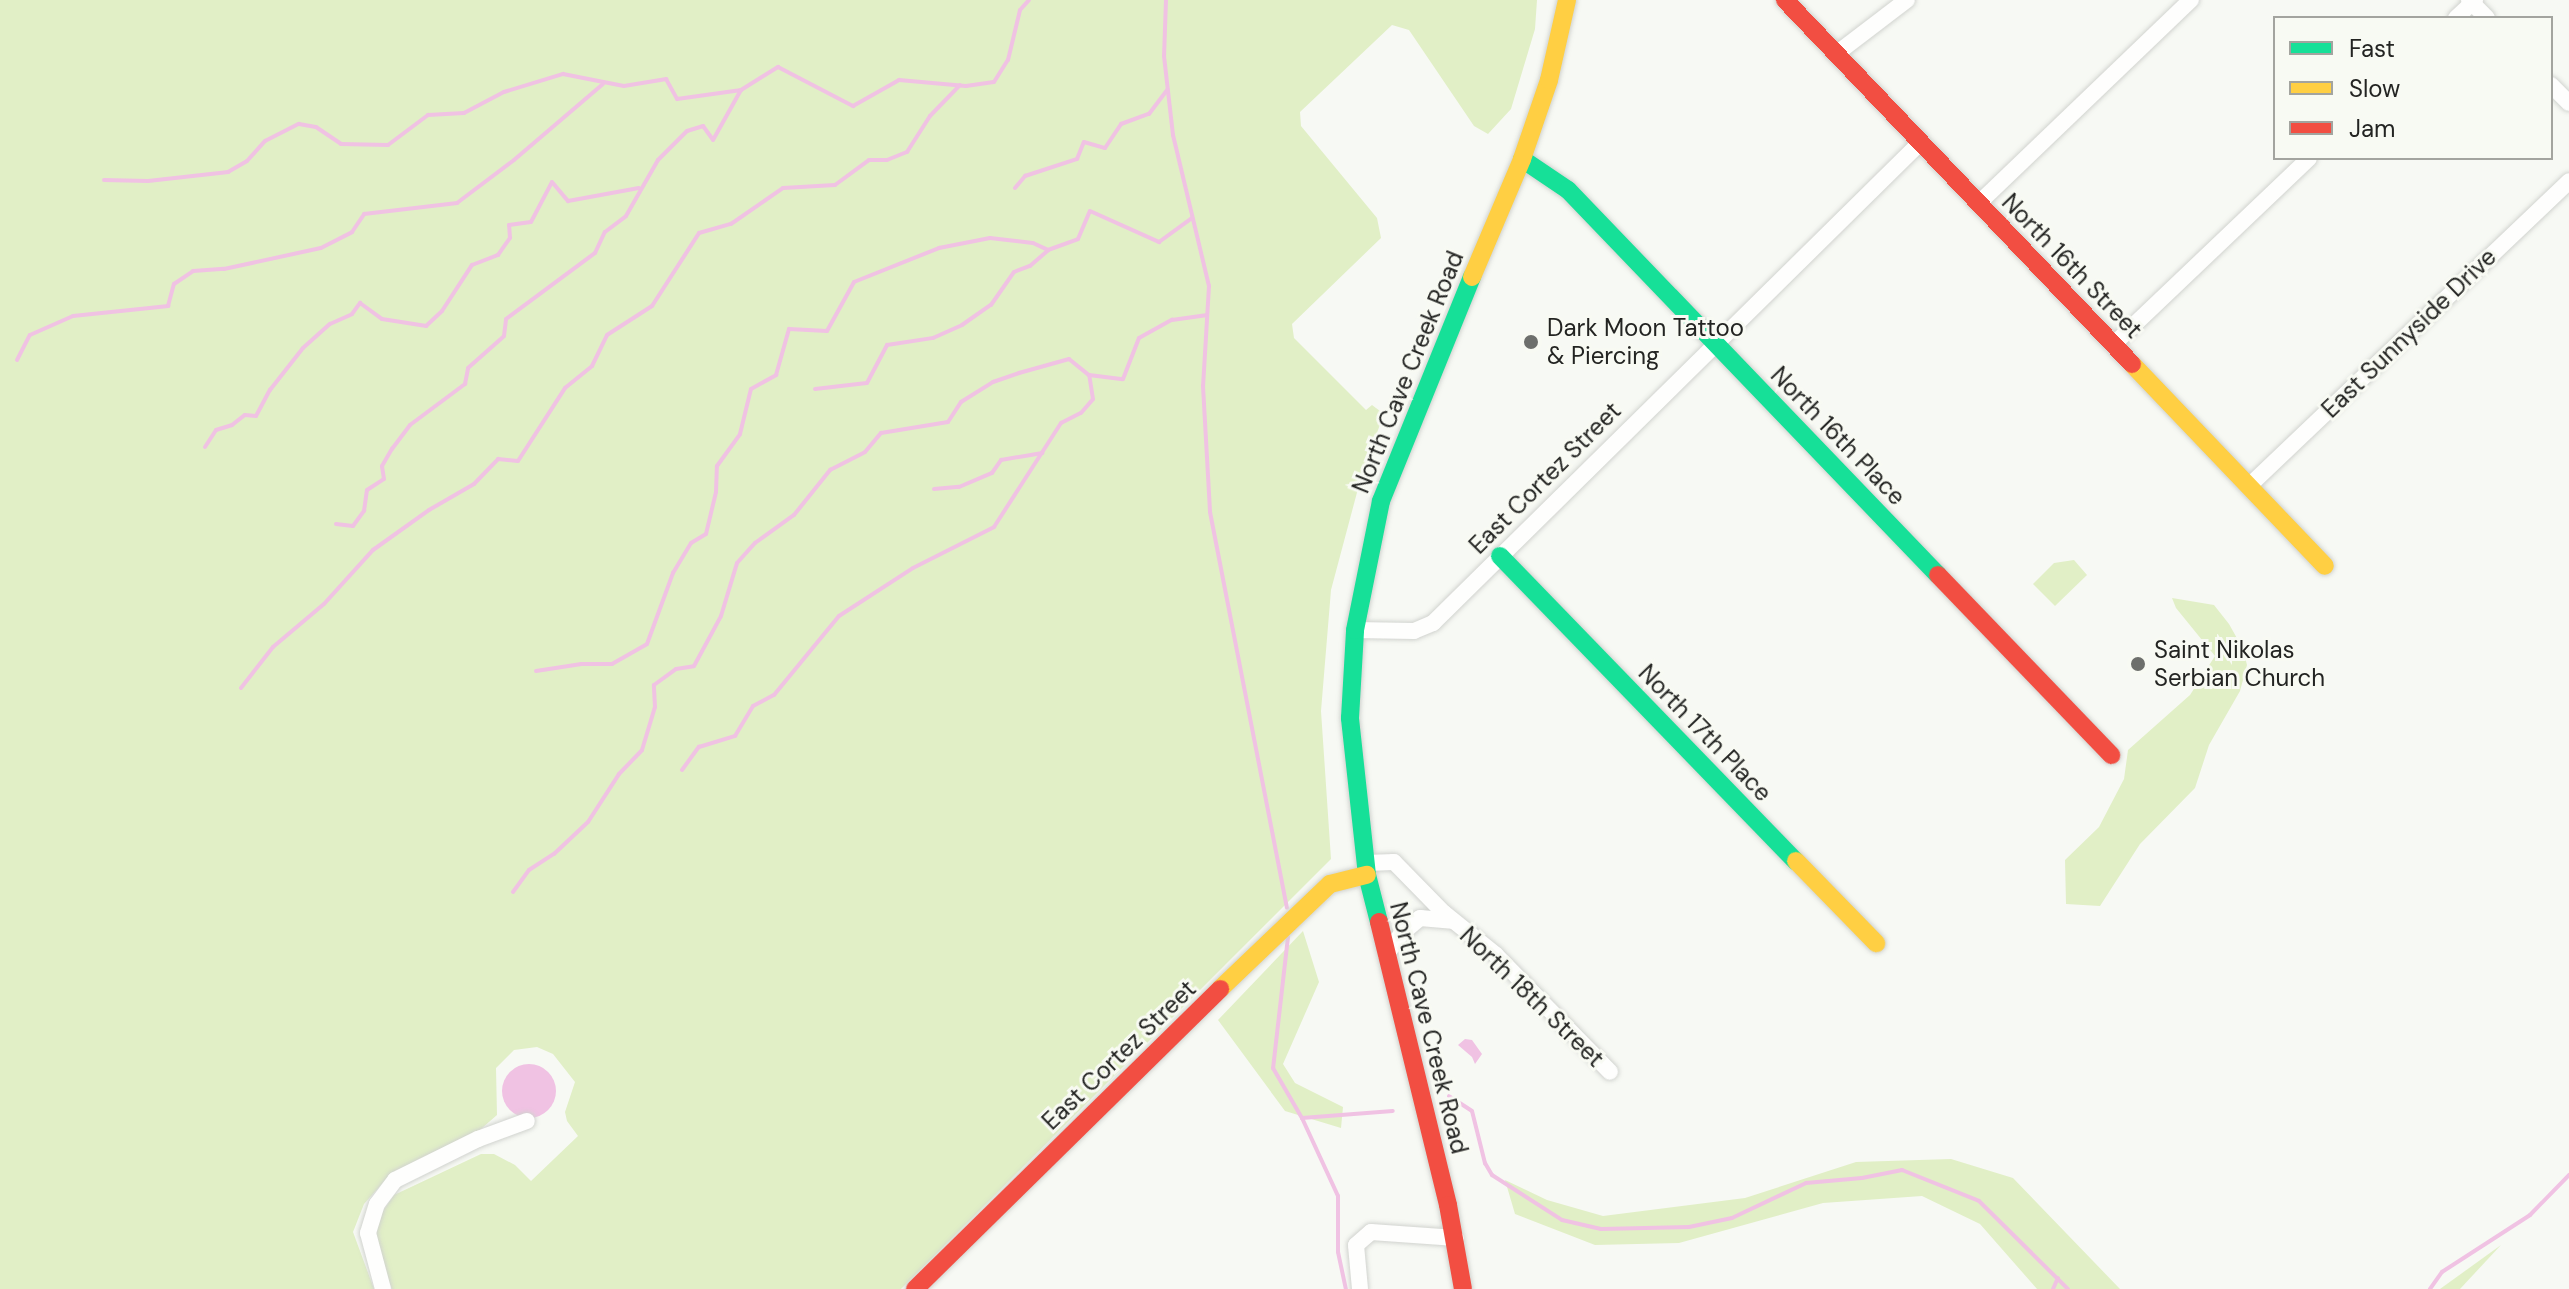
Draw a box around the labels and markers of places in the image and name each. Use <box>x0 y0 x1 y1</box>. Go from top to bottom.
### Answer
place label: Dark Moon Tattoo & Piercing <box>1547 314 1744 370</box>
marker: Dark Moon Tattoo & Piercing <box>1522 333 1540 351</box>
place label: Saint Nikolas Serbian Church <box>2154 636 2325 692</box>
marker: Saint Nikolas Serbian Church <box>2129 655 2147 673</box>

